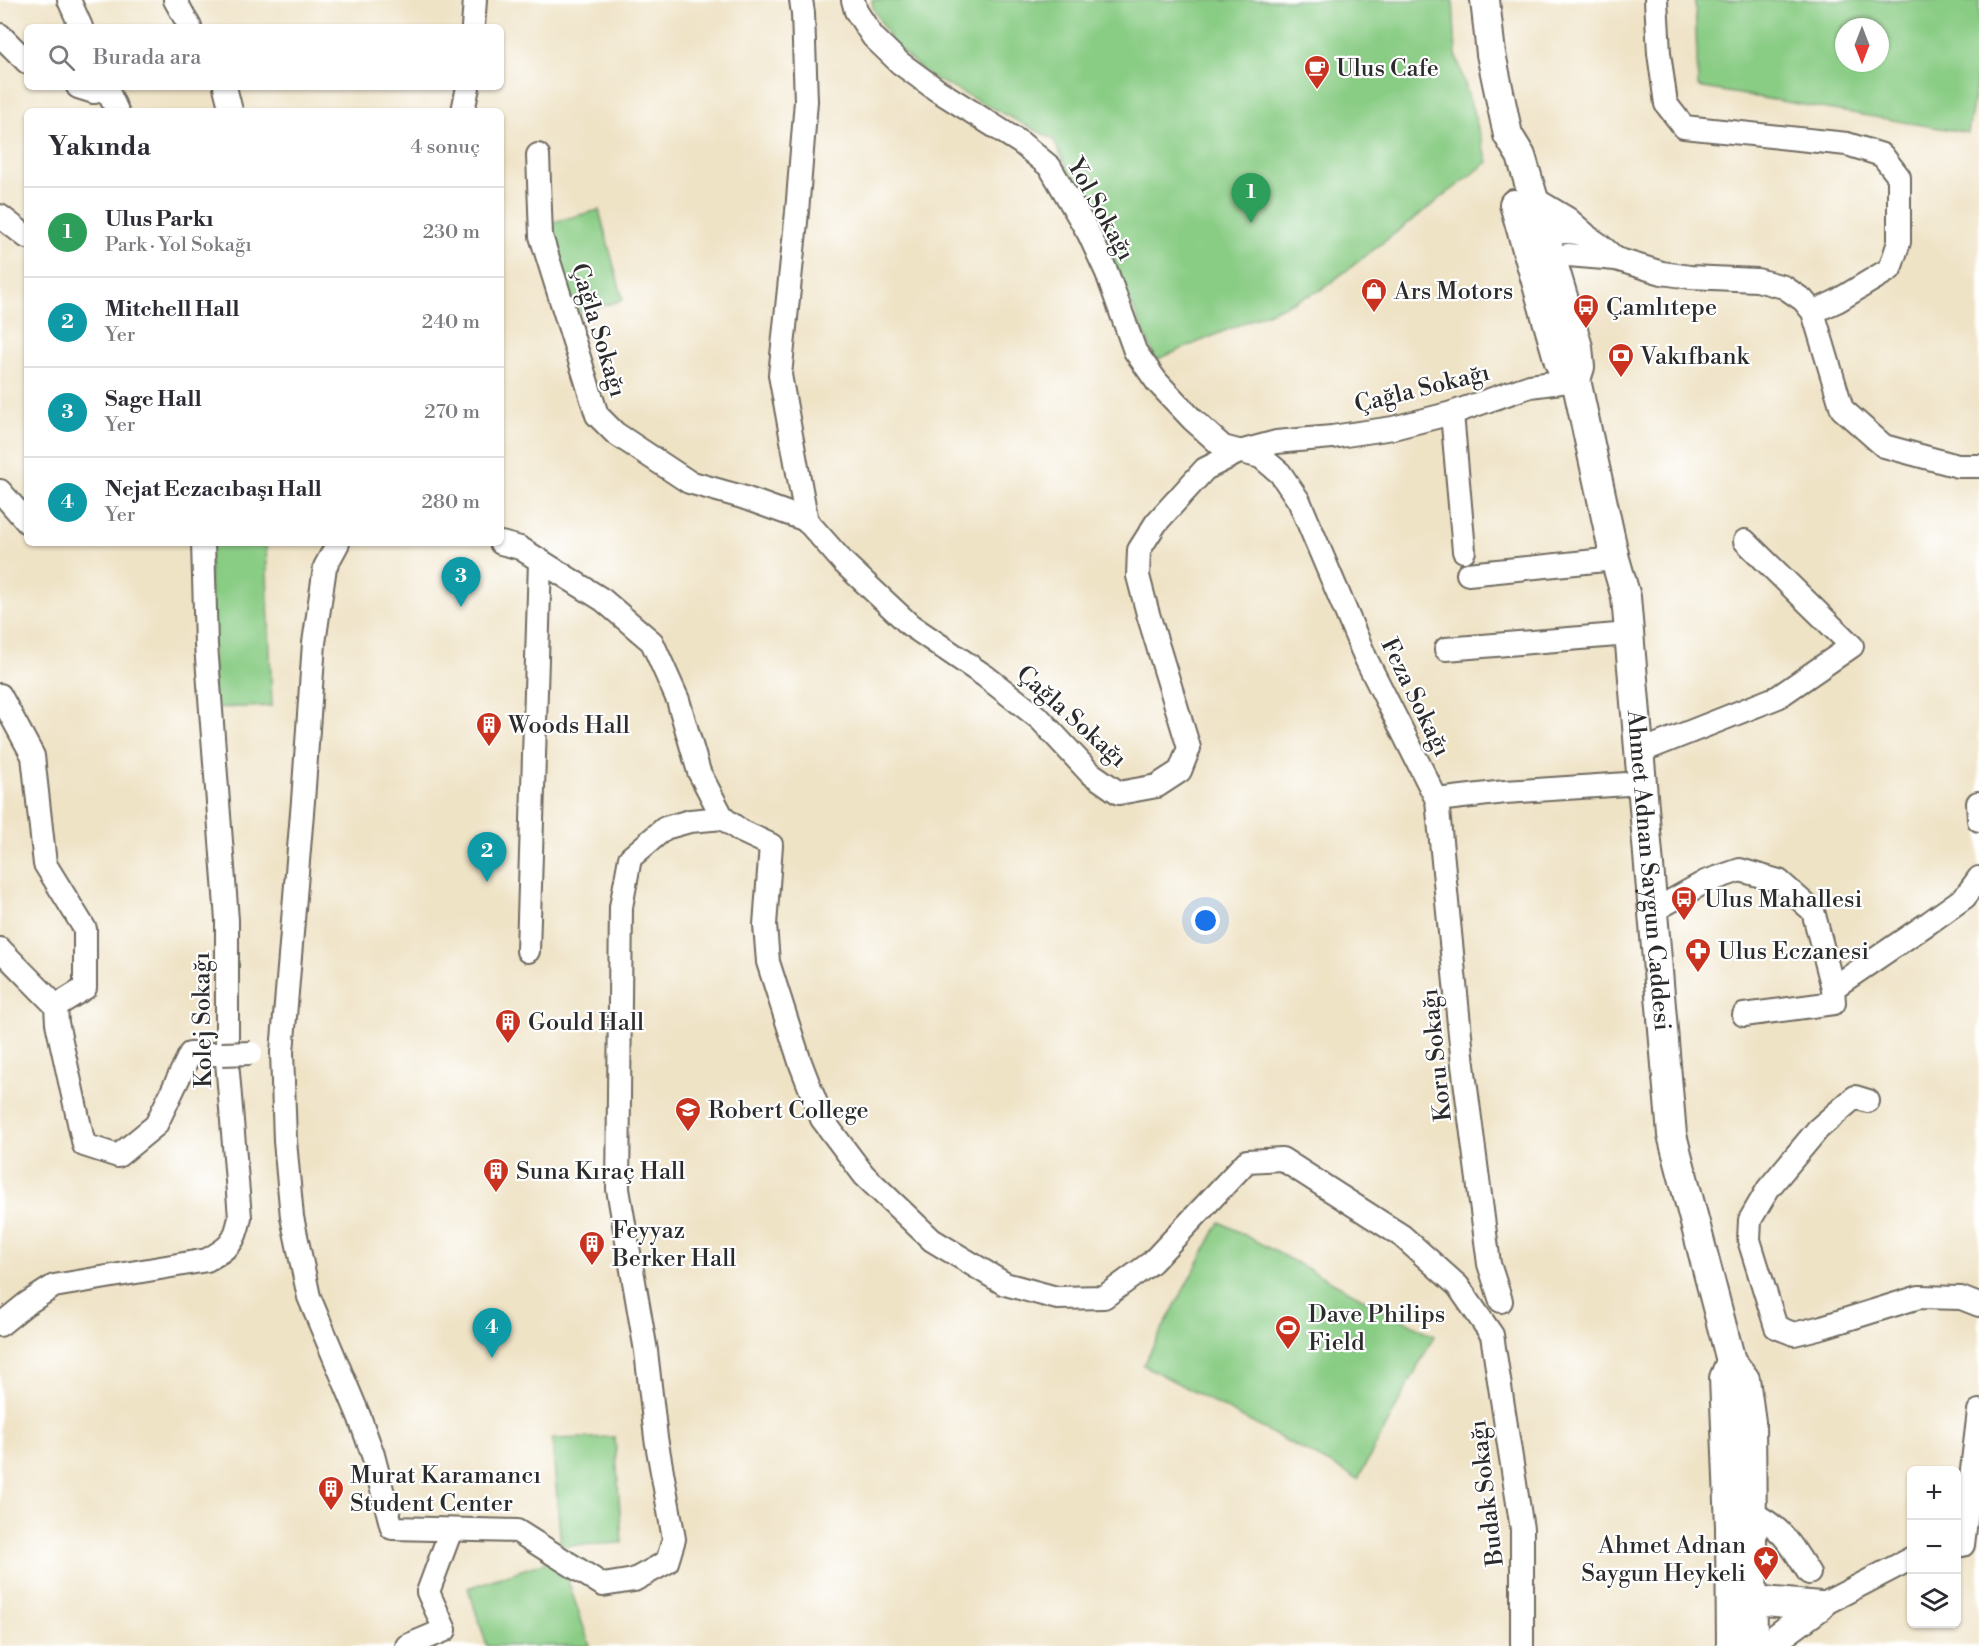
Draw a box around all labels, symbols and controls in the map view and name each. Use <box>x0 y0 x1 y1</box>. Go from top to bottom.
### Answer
north arrow <box>1835 18 1889 72</box>
search box <box>24 24 504 90</box>
icon: search <box>45 41 78 74</box>
text: Burada ara <box>93 44 201 71</box>
cafe icon: Ulus Cafe <box>1302 53 1332 91</box>
place label: Ulus Cafe <box>1336 54 1439 84</box>
text: Yakında <box>48 131 151 163</box>
text: 4 sonuç <box>411 135 480 160</box>
street label: Yol Sokağı <box>1059 151 1141 266</box>
pin: 1 <box>1232 174 1270 223</box>
text: Ulus Parkı <box>105 206 213 233</box>
text: 1 <box>63 220 72 245</box>
text: 230 m <box>423 220 480 245</box>
text: Park · Yol Sokağı <box>105 233 252 258</box>
street label: Çağla Sokağı <box>563 260 633 401</box>
shop icon: Ars Motors <box>1359 276 1389 314</box>
place label: Ars Motors <box>1393 277 1513 307</box>
bus stop icon: Çamlıtepe <box>1571 292 1601 330</box>
place label: Çamlıtepe <box>1606 293 1717 323</box>
text: Mitchell Hall <box>105 296 239 323</box>
text: 2 <box>61 310 74 335</box>
text: 240 m <box>422 310 480 335</box>
text: Yer <box>105 323 135 348</box>
bank icon: Vakıfbank <box>1606 341 1636 379</box>
place label: Vakıfbank <box>1639 342 1751 372</box>
street label: Çağla Sokağı <box>1352 358 1493 420</box>
text: Sage Hall <box>105 386 202 413</box>
text: 3 <box>61 400 74 425</box>
text: 270 m <box>424 400 480 425</box>
text: Yer <box>105 413 135 438</box>
text: Nejat Eczacıbaşı Hall <box>105 476 322 503</box>
text: 4 <box>61 490 74 515</box>
text: 280 m <box>421 490 480 515</box>
text: Yer <box>105 503 135 528</box>
pin: 3 <box>442 558 480 607</box>
street label: Feza Sokağı <box>1374 633 1457 762</box>
street label: Çağla Sokağı <box>1010 659 1133 774</box>
street label: Ahmet Adnan Saygun Caddesi <box>1620 708 1677 1032</box>
building icon: Woods Hall <box>474 710 504 748</box>
place label: Woods Hall <box>507 711 630 741</box>
pin: 2 <box>468 832 506 882</box>
bus stop icon: Ulus Mahallesi <box>1669 884 1699 922</box>
place label: Ulus Mahallesi <box>1704 885 1863 915</box>
your location <box>1191 906 1220 935</box>
pharmacy icon: Ulus Eczanesi <box>1683 936 1713 974</box>
place label: Ulus Eczanesi <box>1718 937 1869 967</box>
street label: Kolej Sokağı <box>187 952 219 1088</box>
street label: Koru Sokağı <box>1415 987 1459 1123</box>
building icon: Gould Hall <box>493 1007 523 1045</box>
place label: Gould Hall <box>528 1008 644 1038</box>
school or university icon: Robert College <box>673 1095 703 1133</box>
place label: Robert College <box>708 1096 869 1126</box>
building icon: Suna Kıraç Hall <box>481 1156 511 1194</box>
place label: Suna Kıraç Hall <box>516 1157 685 1187</box>
place label: Feyyaz Berker Hall <box>611 1216 736 1274</box>
building icon: Feyyaz Berker Hall <box>577 1229 607 1267</box>
place label: Dave Philips Field <box>1308 1300 1445 1358</box>
pin: 4 <box>472 1308 512 1358</box>
sports icon: Dave Philips Field <box>1273 1313 1303 1351</box>
street label: Budak Sokağı <box>1463 1418 1511 1569</box>
place label: Murat Karamancı Student Center <box>350 1461 541 1519</box>
map controls <box>1907 1466 1961 1628</box>
button: + <box>1907 1466 1961 1520</box>
building icon: Murat Karamancı Student Center <box>316 1474 346 1512</box>
button: − <box>1907 1520 1961 1574</box>
place label: Ahmet Adnan Saygun Heykeli <box>1581 1531 1746 1589</box>
place icon: Ahmet Adnan Saygun Heykeli <box>1751 1544 1781 1582</box>
button: layers <box>1907 1574 1961 1628</box>

